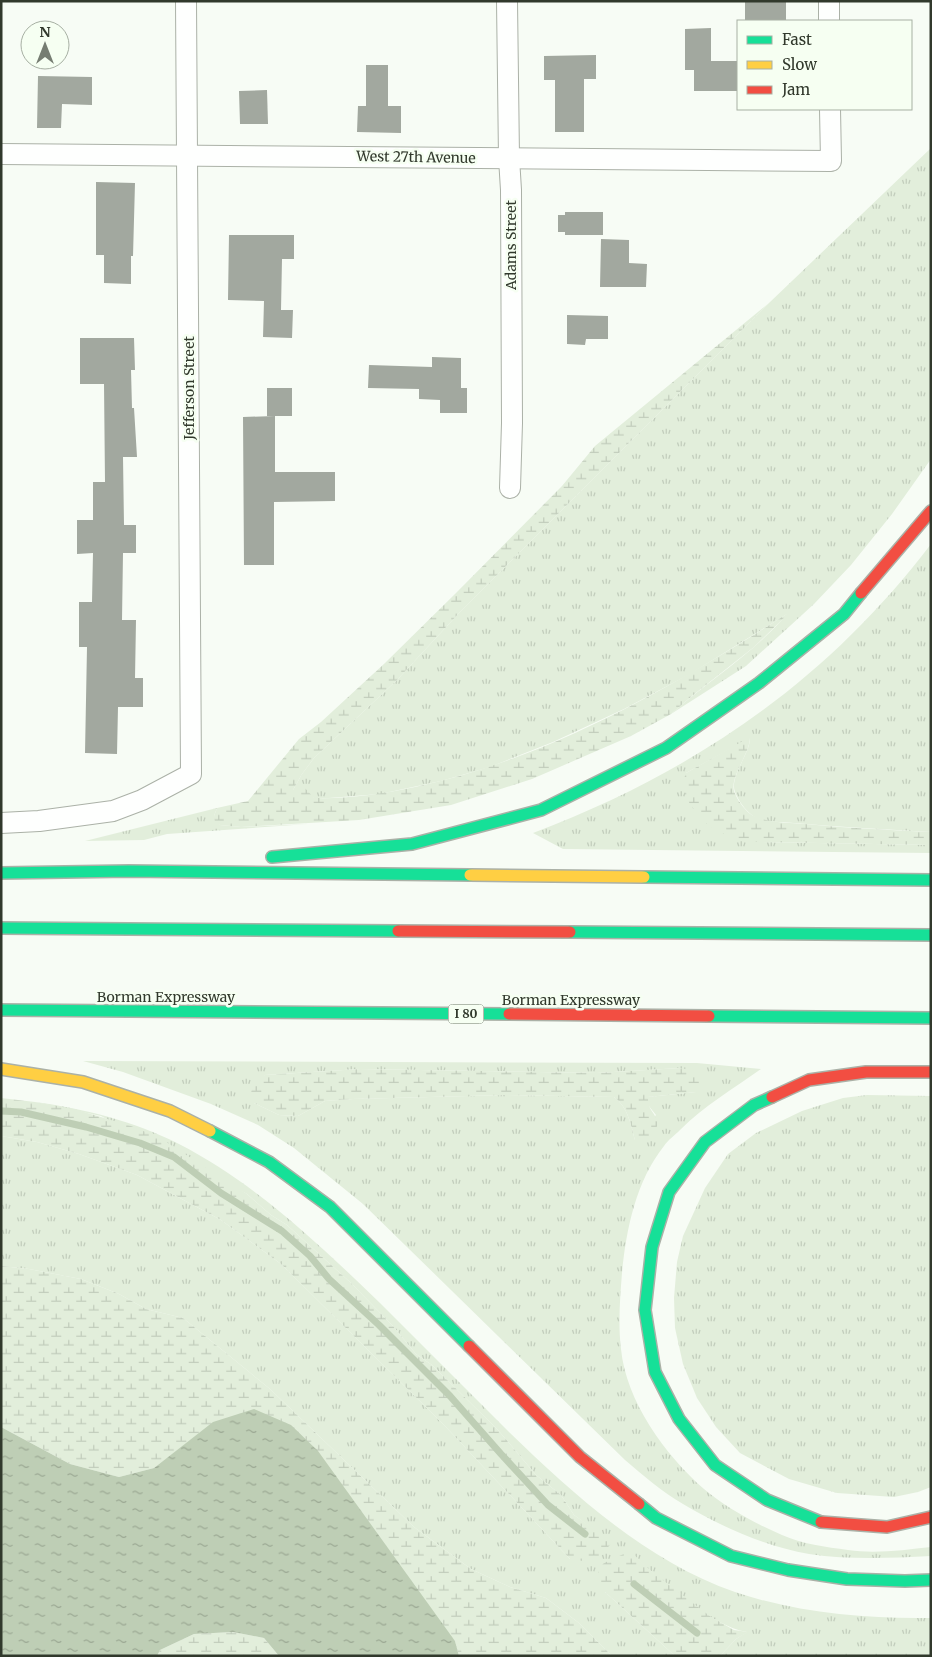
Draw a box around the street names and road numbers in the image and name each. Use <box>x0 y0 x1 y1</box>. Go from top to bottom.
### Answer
street label: West 27th Avenue <box>355 147 476 167</box>
street label: Adams Street <box>502 199 520 291</box>
street label: Jefferson Street <box>180 336 198 441</box>
street label: Borman Expressway <box>97 988 236 1006</box>
street label: Borman Expressway <box>502 991 641 1009</box>
road number: I 80 <box>448 1004 484 1024</box>

